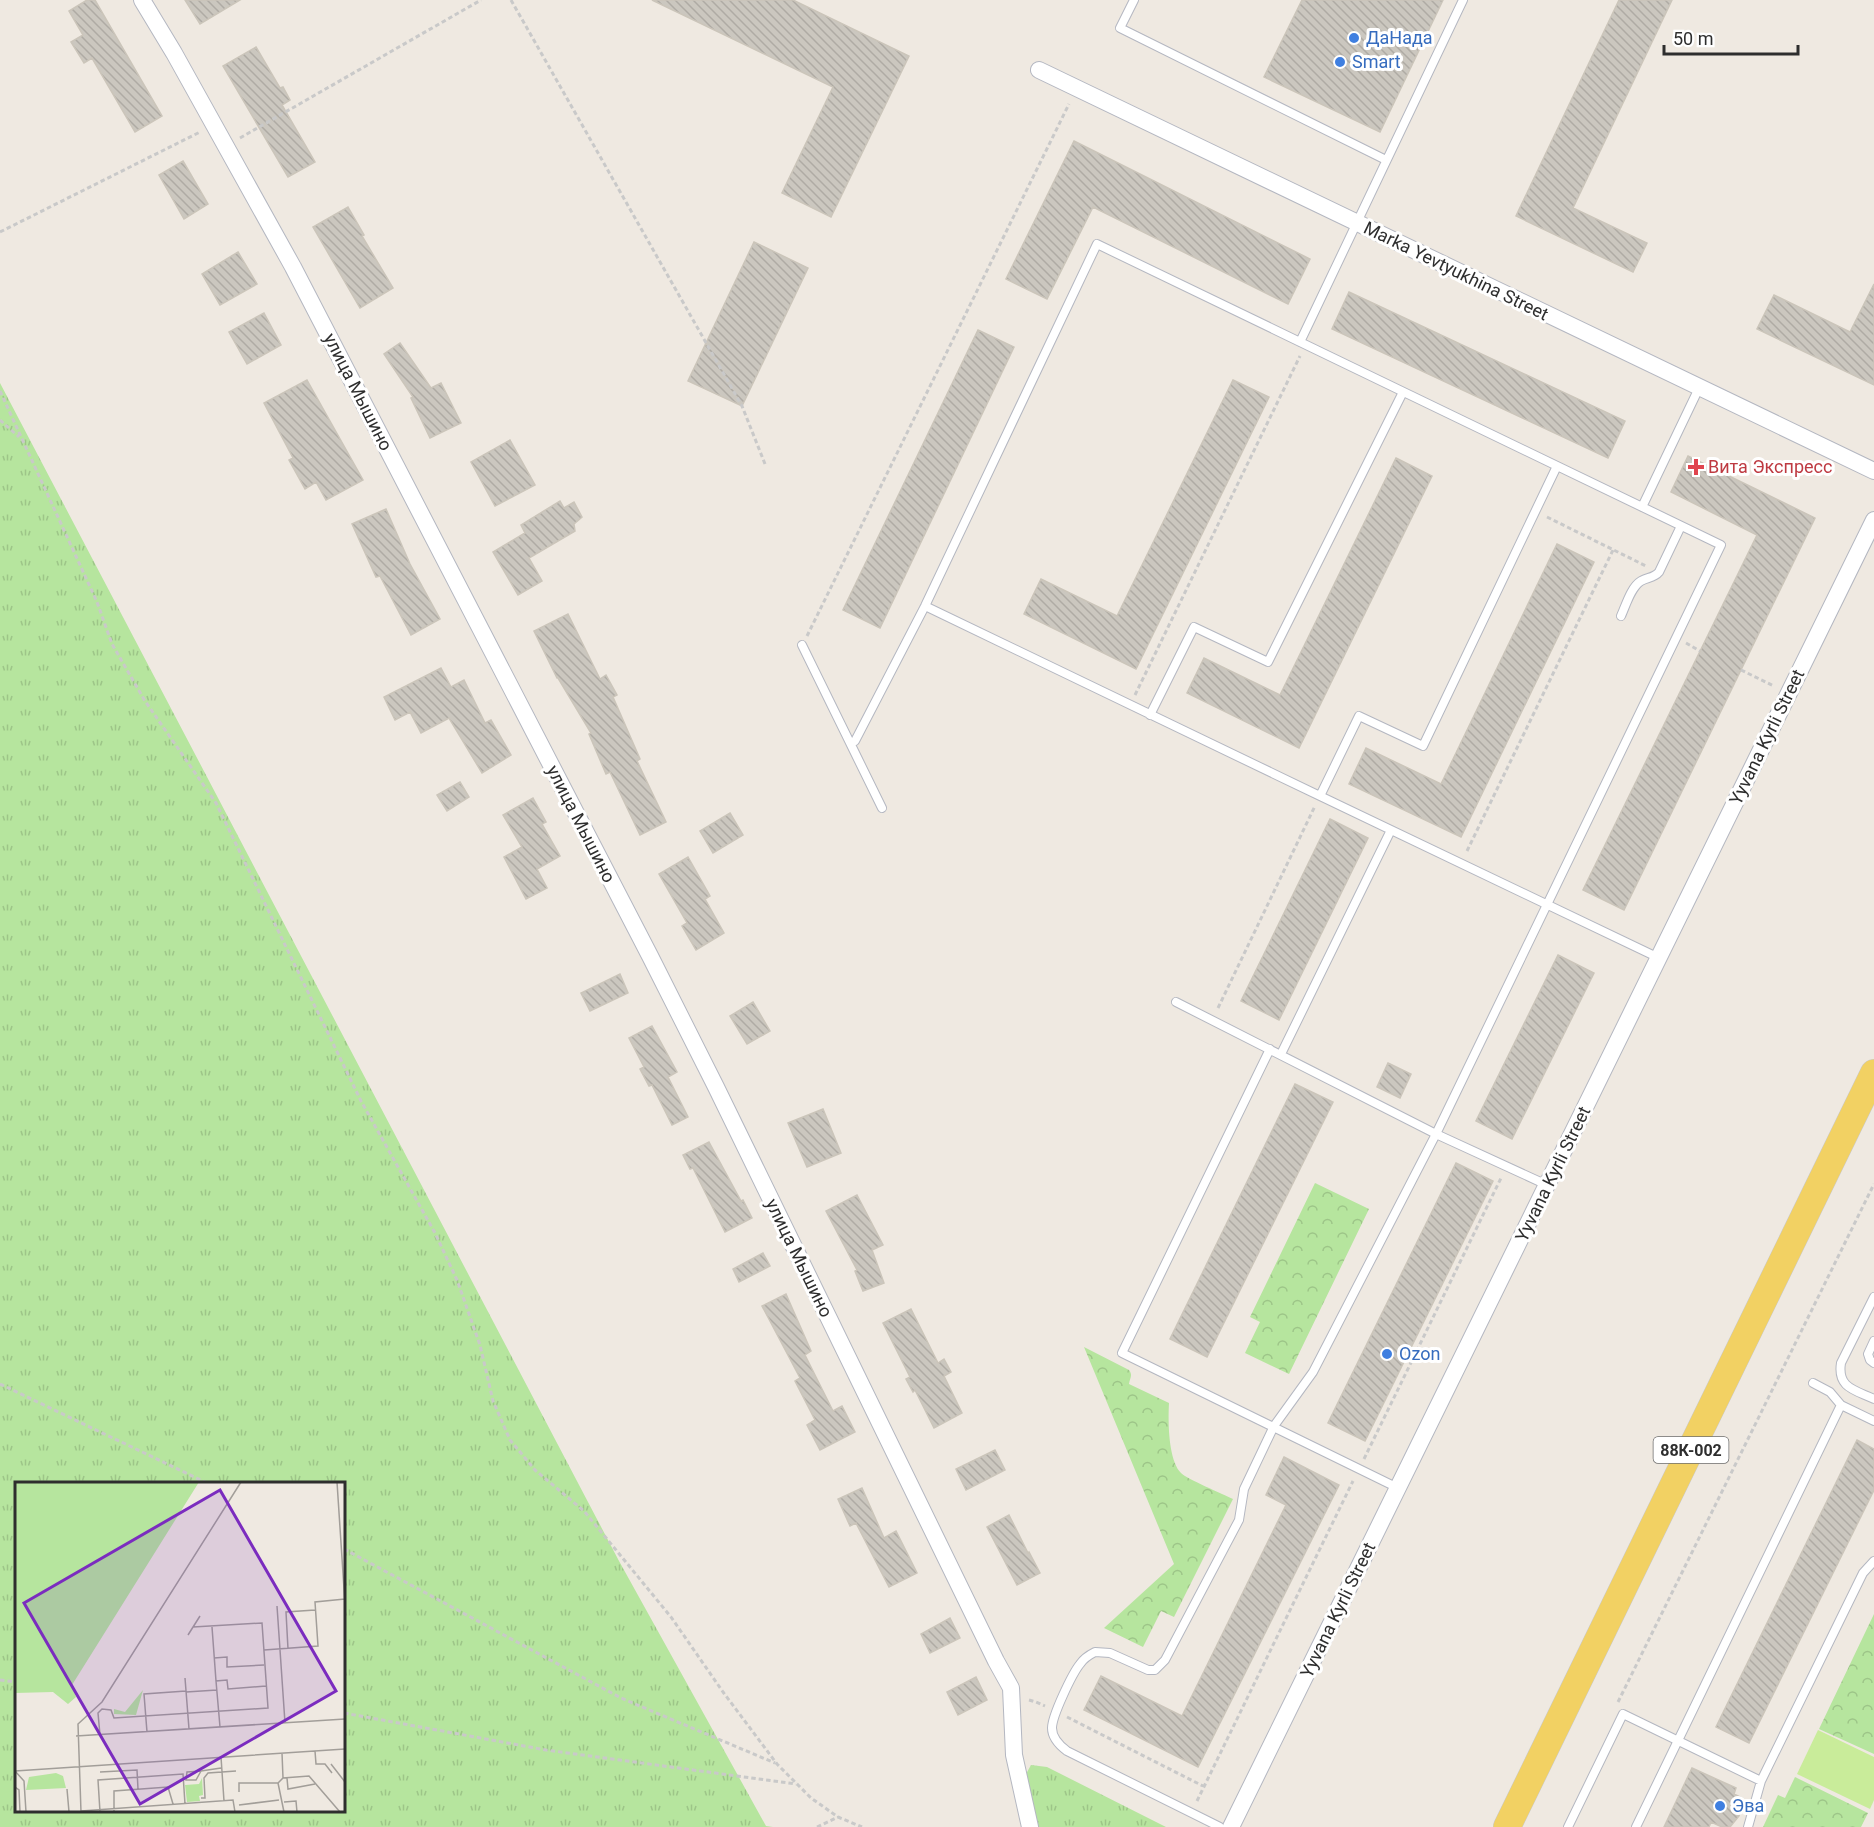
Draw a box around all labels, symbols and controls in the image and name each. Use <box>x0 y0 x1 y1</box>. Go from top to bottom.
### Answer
scale bar <box>1664 18 1798 56</box>
place label: ДаНада <box>1366 27 1433 48</box>
text: 50 m <box>1673 28 1713 49</box>
marker: ДаНада <box>1347 31 1361 45</box>
place label: Smart <box>1352 51 1401 72</box>
marker: Smart <box>1333 55 1347 69</box>
street label: Marka Yevtyukhina Street <box>1360 217 1552 324</box>
street label: улица Мышино <box>320 329 397 454</box>
place label: Вита Экспресс <box>1708 456 1832 477</box>
marker: Вита Экспресс <box>1689 460 1703 474</box>
street label: Yyvana Kyrli Street <box>1725 666 1808 808</box>
street label: улица Мышино <box>543 761 620 886</box>
street label: Yyvana Kyrli Street <box>1511 1103 1594 1245</box>
street label: улица Мышино <box>762 1195 837 1320</box>
place label: Ozon <box>1399 1343 1440 1364</box>
marker: Ozon <box>1380 1347 1394 1361</box>
road number: 88К-002 <box>1654 1437 1728 1463</box>
inset map <box>15 1482 345 1812</box>
street label: Yyvana Kyrli Street <box>1296 1539 1379 1681</box>
place label: Эва <box>1732 1795 1764 1816</box>
marker: Эва <box>1713 1799 1727 1813</box>

